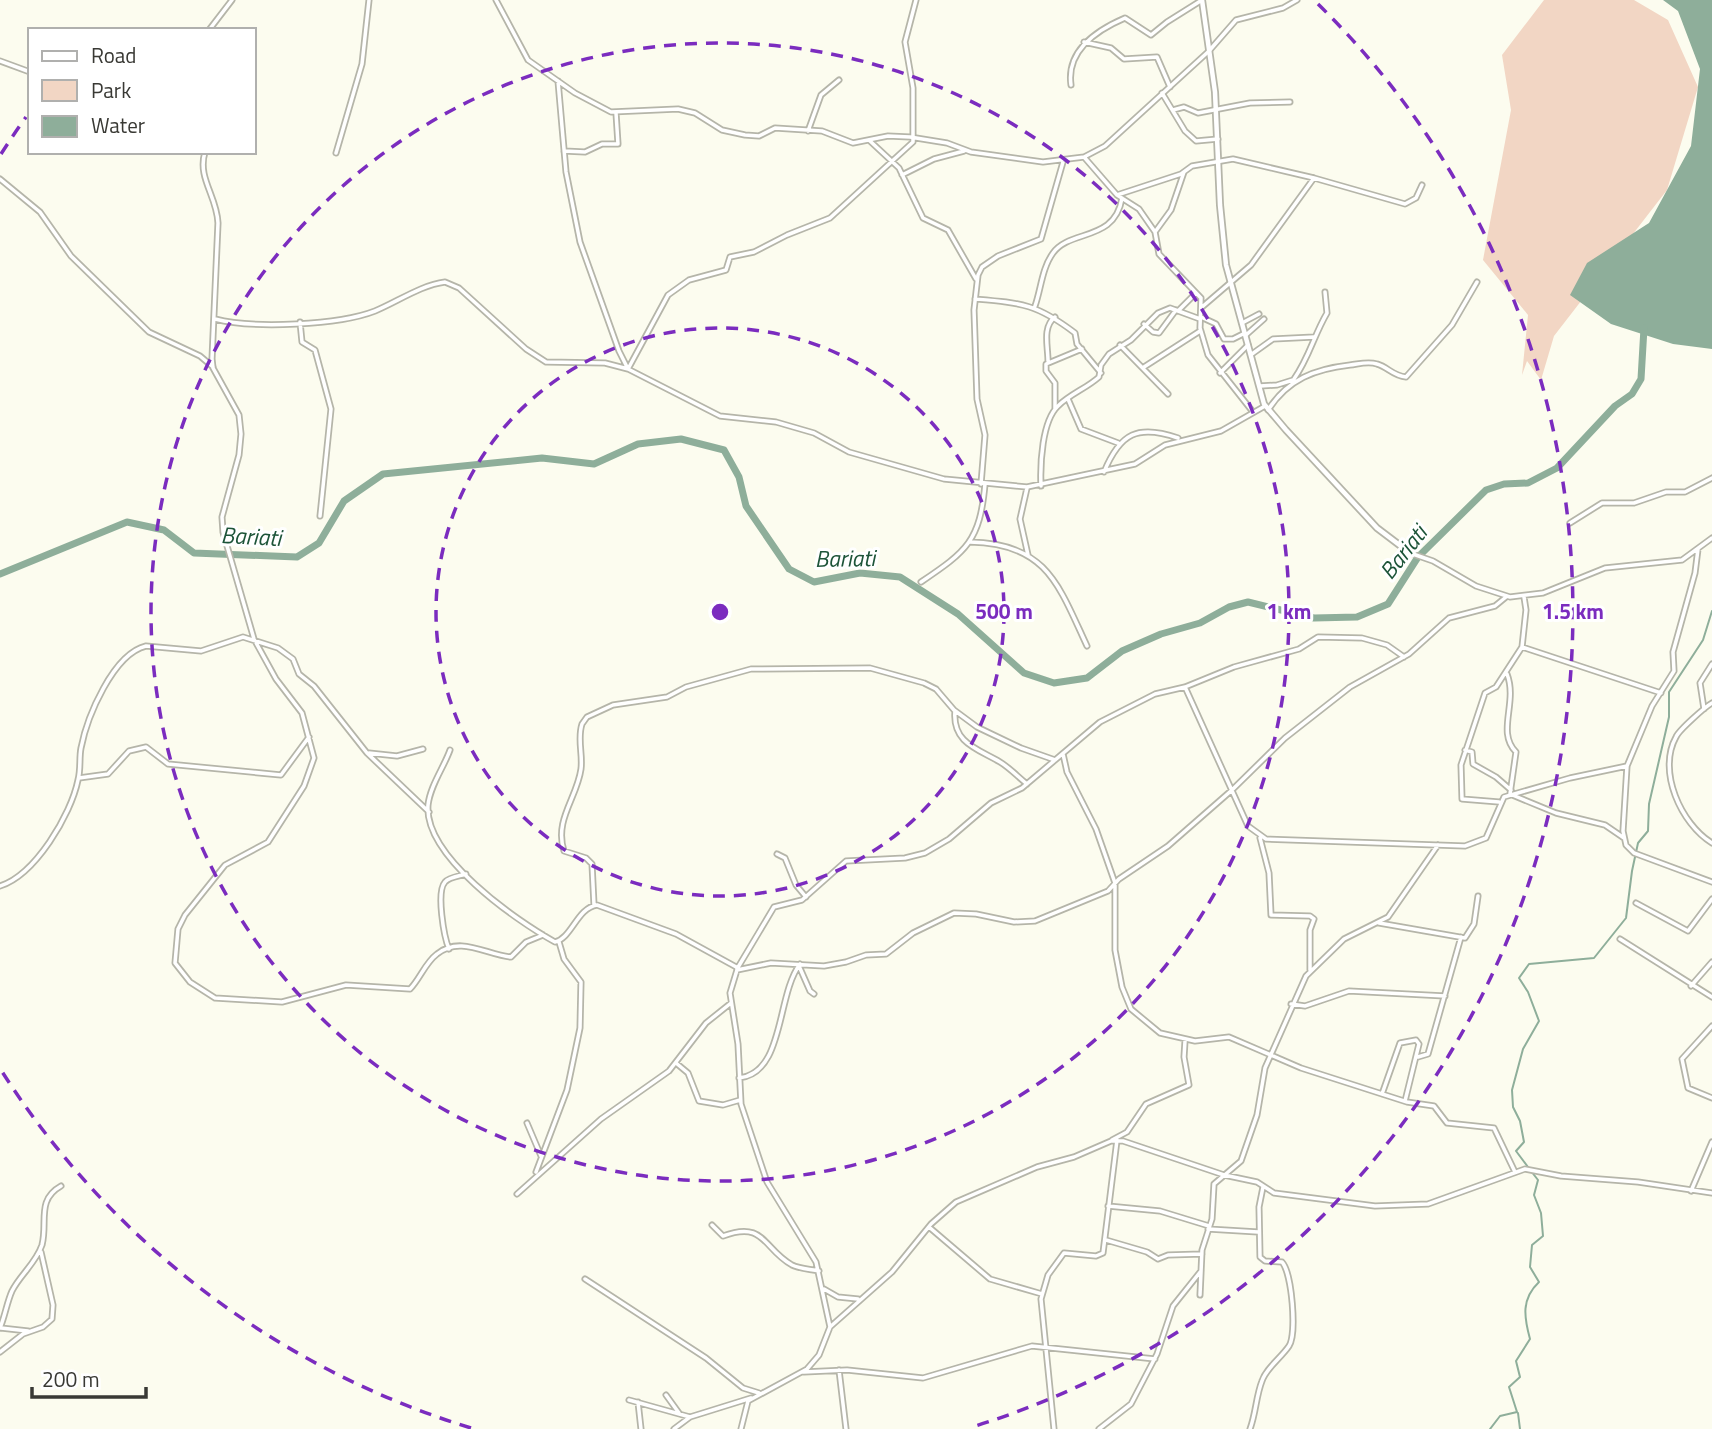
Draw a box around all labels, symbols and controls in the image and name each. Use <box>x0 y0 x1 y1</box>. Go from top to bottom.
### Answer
legend <box>28 28 256 154</box>
text: Road <box>91 39 136 71</box>
text: Park <box>91 74 131 106</box>
text: Water <box>91 109 145 141</box>
water label: Bariati <box>1371 516 1437 587</box>
water label: Bariati <box>220 517 284 555</box>
water label: Bariati <box>815 540 878 576</box>
text: 500 m <box>975 595 1033 627</box>
text: 1 km <box>1267 595 1311 627</box>
text: 1.5 km <box>1542 595 1604 627</box>
centre of rings <box>708 600 732 624</box>
scale bar <box>32 1356 145 1400</box>
text: 200 m <box>42 1363 99 1395</box>

